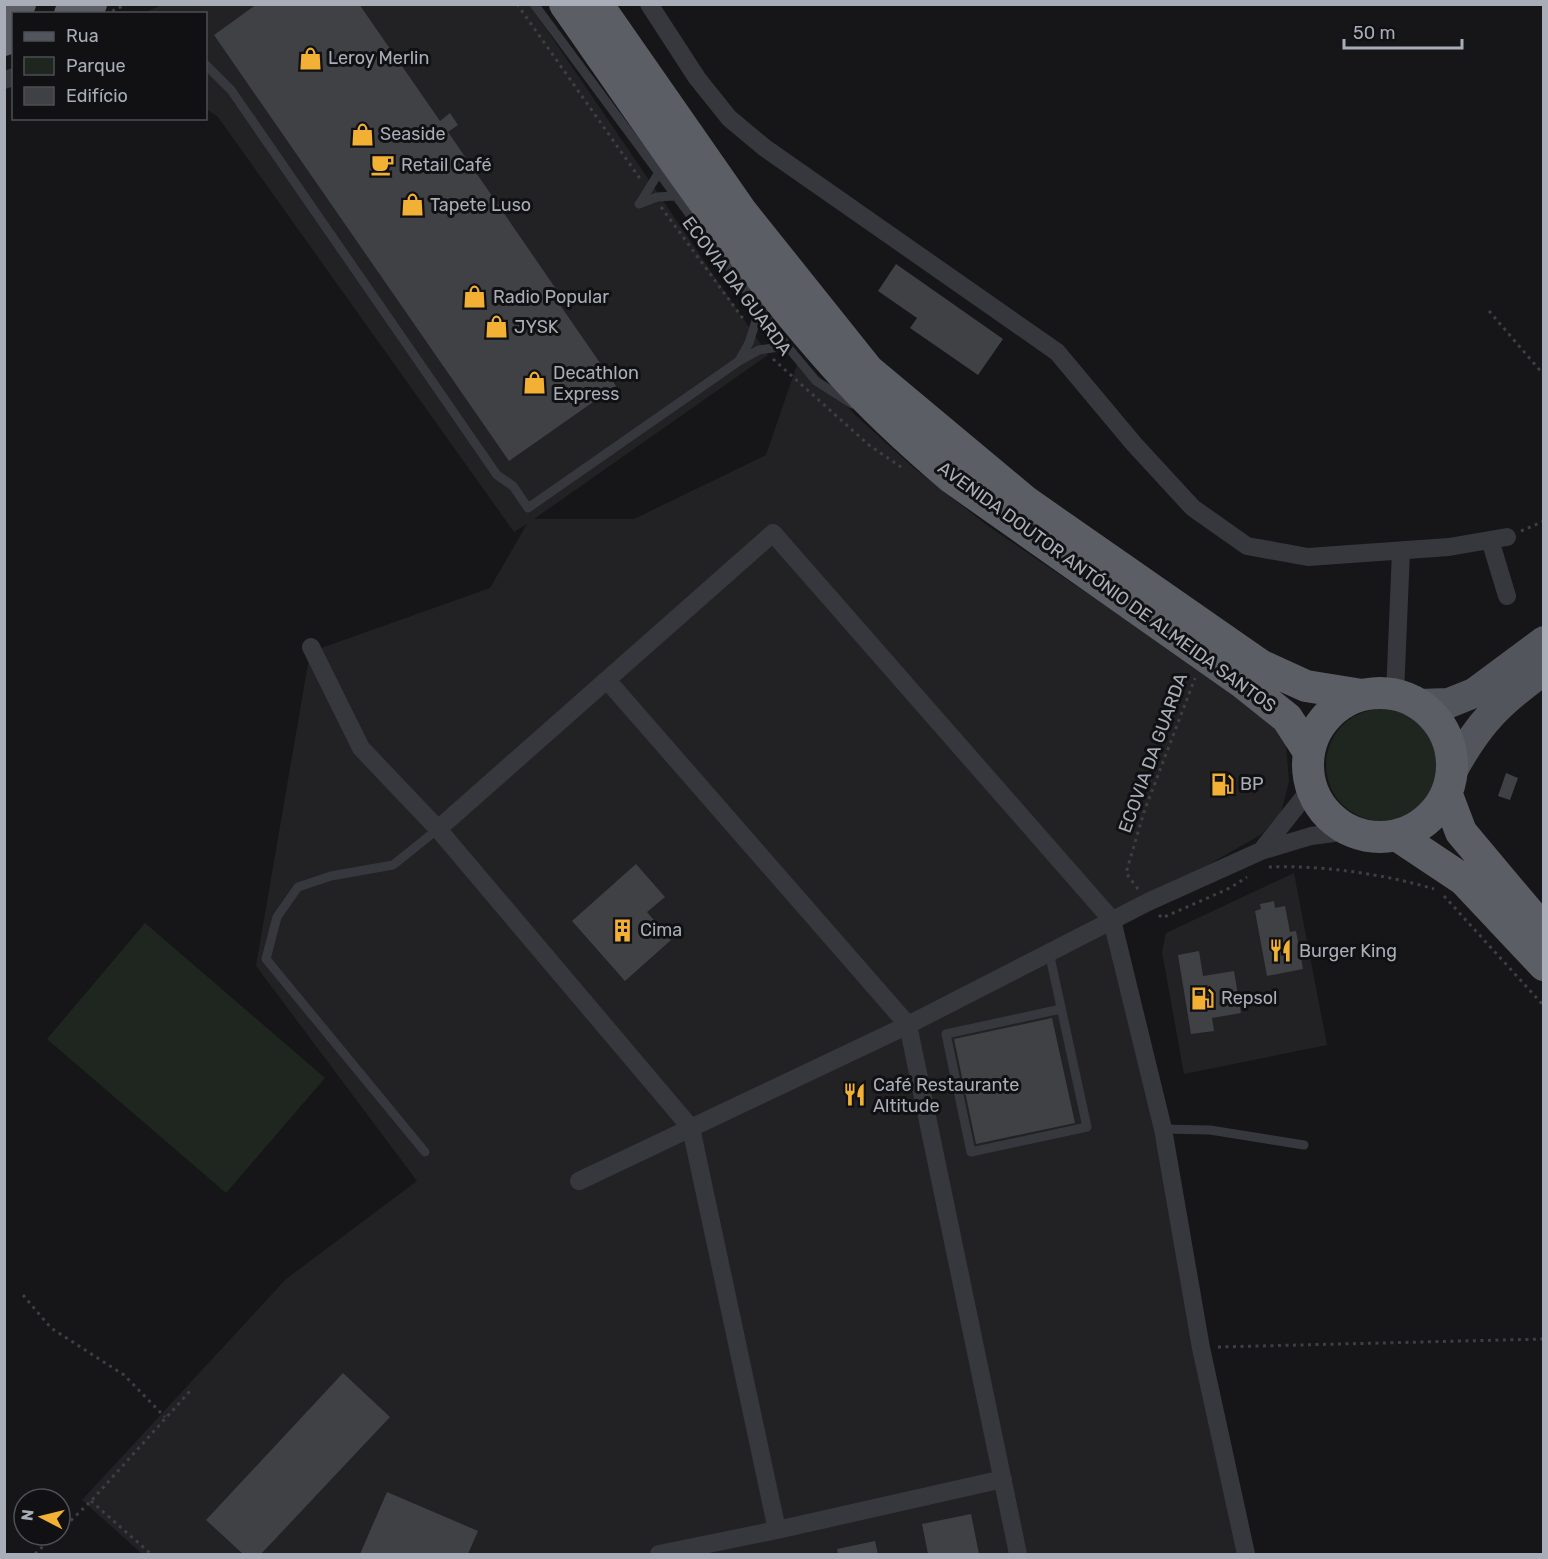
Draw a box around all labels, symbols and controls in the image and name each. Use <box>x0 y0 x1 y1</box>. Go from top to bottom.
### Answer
legend <box>12 12 207 120</box>
scale bar <box>1344 12 1462 50</box>
text: 50 m <box>1353 22 1396 44</box>
text: Rua <box>66 25 99 47</box>
shop icon: Leroy Merlin <box>297 45 323 71</box>
place label: Leroy Merlin <box>328 47 429 69</box>
text: Parque <box>66 55 126 77</box>
text: Edifício <box>66 85 128 107</box>
shop icon: Seaside <box>349 121 375 147</box>
place label: Seaside <box>380 123 446 145</box>
cafe icon: Retail Café <box>370 152 396 178</box>
place label: Retail Café <box>401 154 492 176</box>
shop icon: Tapete Luso <box>399 192 425 218</box>
place label: Tapete Luso <box>430 194 531 216</box>
street label: ECOVIA DA GUARDA <box>678 212 796 360</box>
shop icon: Radio Popular <box>462 284 488 310</box>
place label: Radio Popular <box>493 286 609 308</box>
shop icon: JYSK <box>483 314 509 340</box>
place label: JYSK <box>514 316 559 338</box>
place label: Decathlon Express <box>553 362 639 405</box>
shop icon: Decathlon Express <box>522 370 548 396</box>
street label: AVENIDA DOUTOR ANTÓNIO DE ALMEIDA SANTOS <box>934 457 1280 717</box>
street label: ECOVIA DA GUARDA <box>1114 670 1192 836</box>
fuel station icon: BP <box>1209 771 1235 797</box>
place label: BP <box>1240 773 1264 795</box>
building icon: Cima <box>609 917 635 943</box>
place label: Cima <box>640 919 682 941</box>
restaurant icon: Burger King <box>1268 938 1294 964</box>
place label: Burger King <box>1299 940 1397 962</box>
fuel station icon: Repsol <box>1190 985 1216 1011</box>
place label: Repsol <box>1221 987 1277 1009</box>
place label: Café Restaurante Altitude <box>873 1074 1019 1117</box>
restaurant icon: Café Restaurante Altitude <box>842 1082 868 1108</box>
north arrow <box>12 1487 72 1547</box>
text: N <box>17 1508 38 1522</box>

